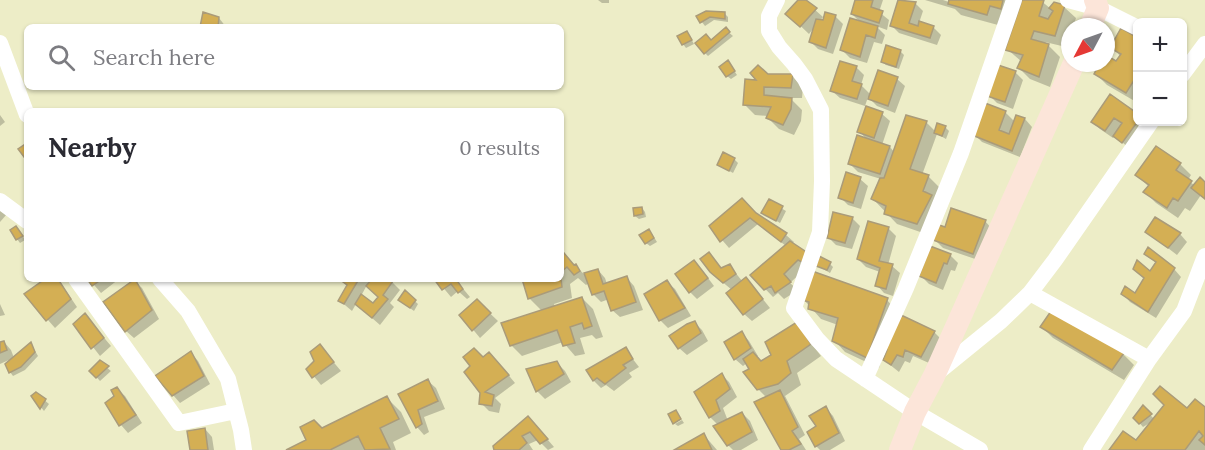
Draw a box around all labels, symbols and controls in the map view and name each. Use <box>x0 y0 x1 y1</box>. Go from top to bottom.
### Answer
north arrow <box>1061 18 1115 72</box>
map controls <box>1133 18 1187 126</box>
button: + <box>1133 18 1187 72</box>
search box <box>24 24 564 90</box>
icon: search <box>45 41 78 74</box>
text: Search here <box>93 43 215 71</box>
button: − <box>1133 72 1187 126</box>
text: Nearby <box>48 131 136 164</box>
text: 0 results <box>459 135 540 160</box>

